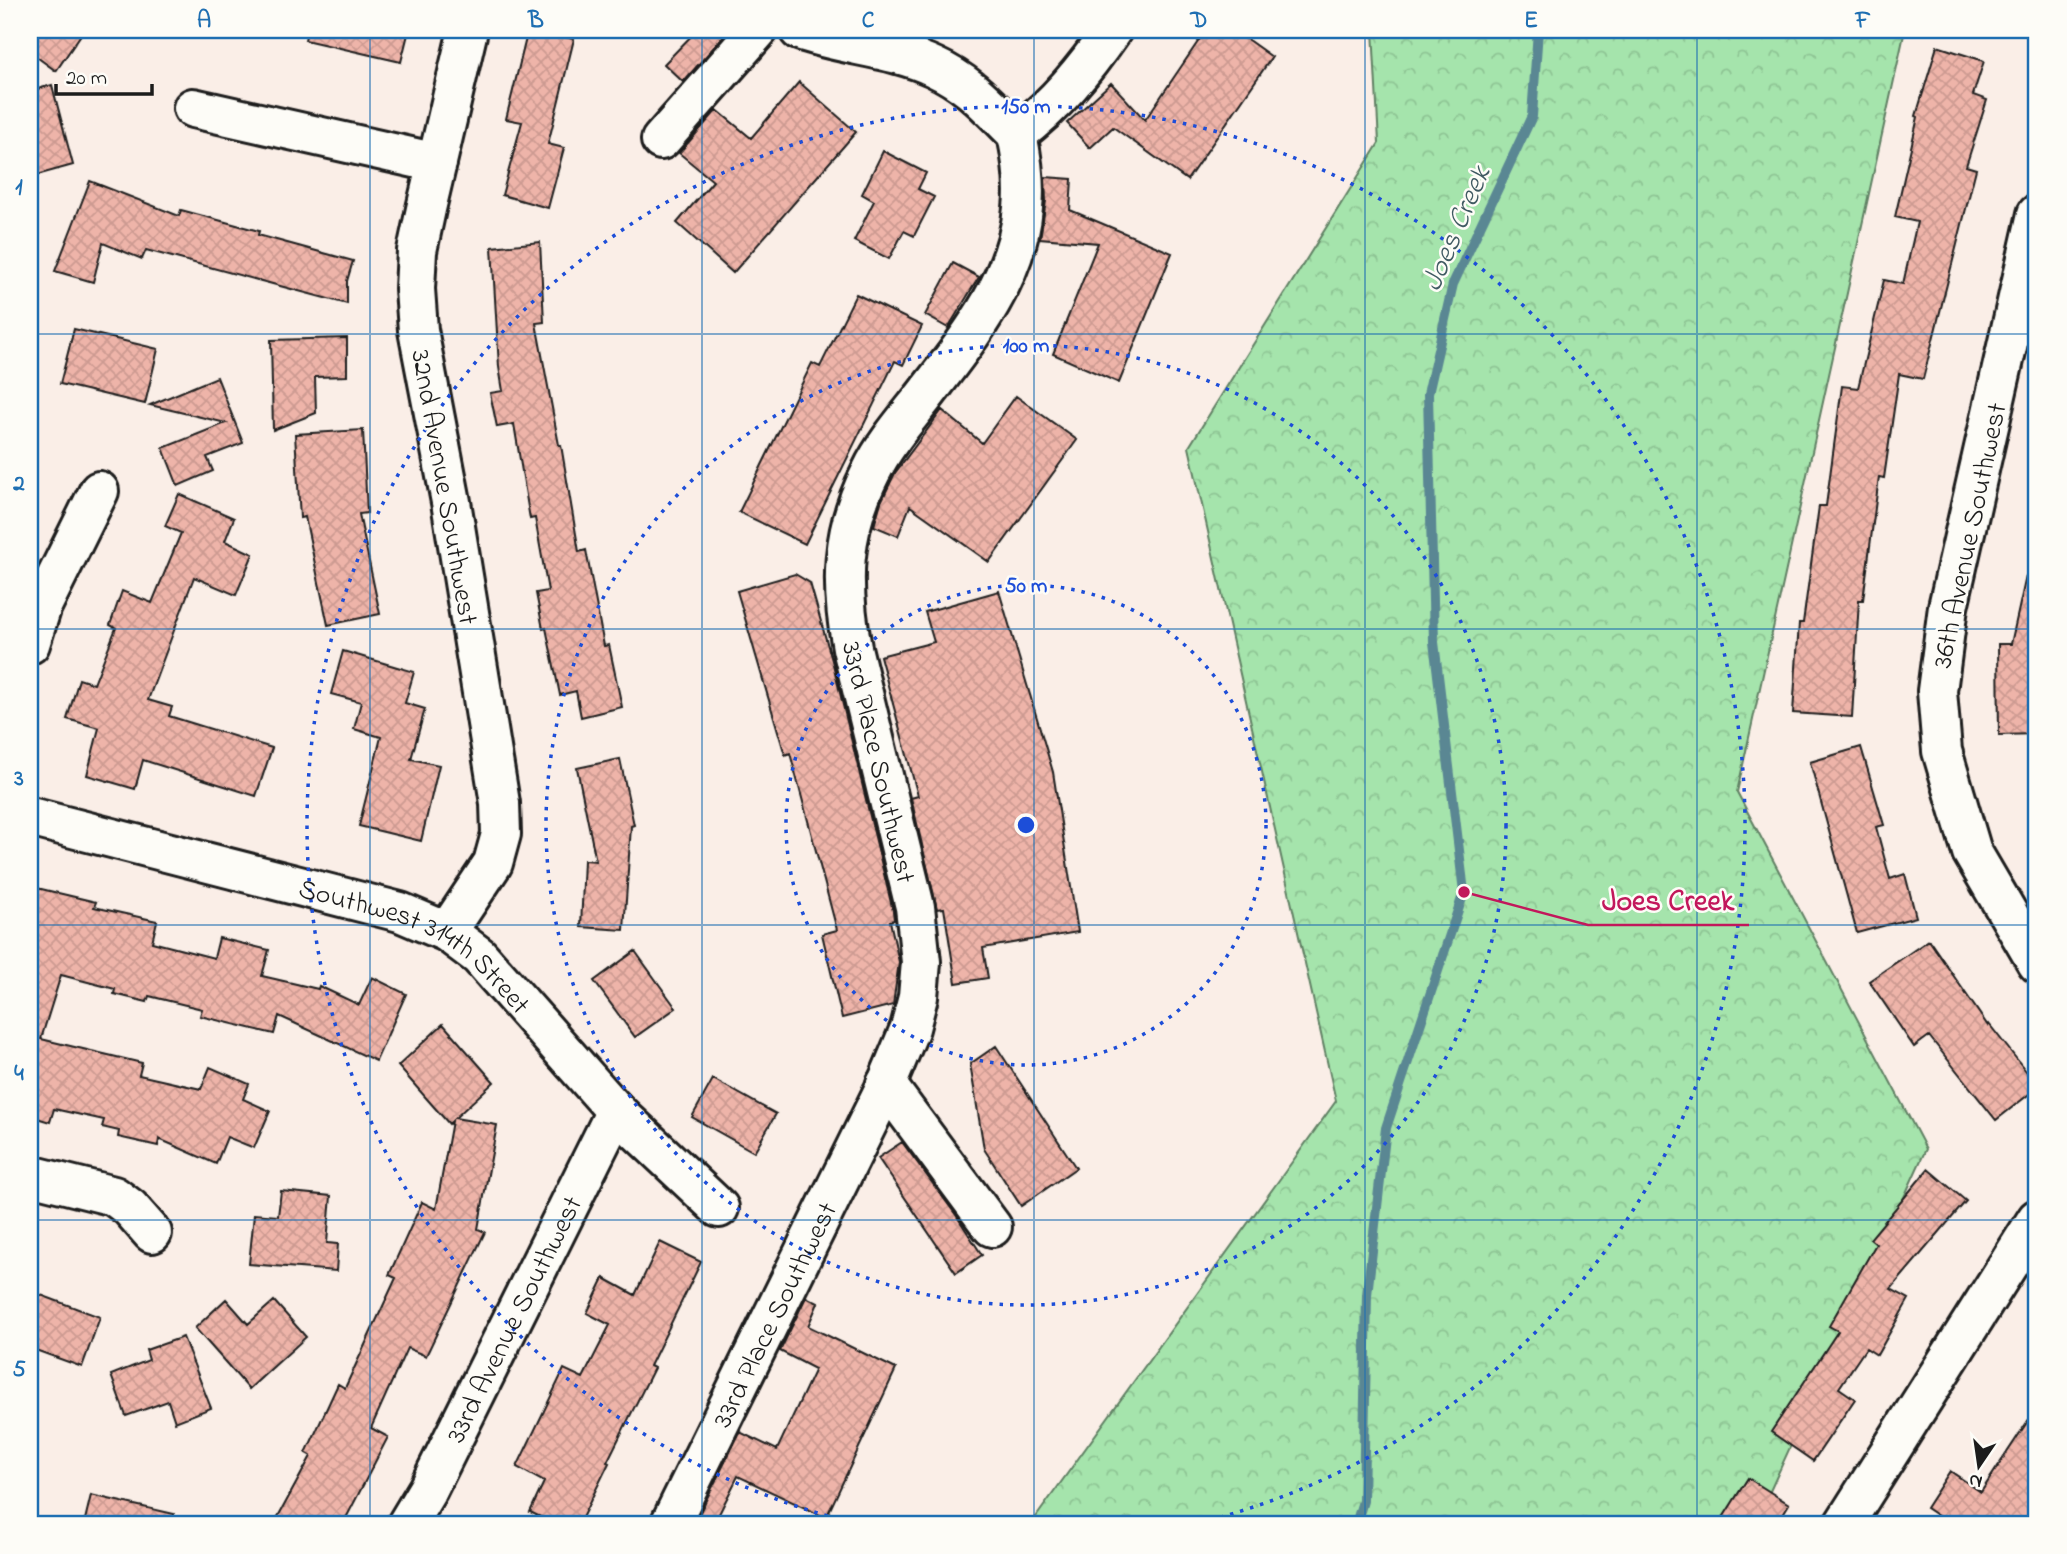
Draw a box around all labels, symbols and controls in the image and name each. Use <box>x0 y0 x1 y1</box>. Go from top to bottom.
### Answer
text: A <box>197 5 211 38</box>
text: B <box>527 5 544 38</box>
text: C <box>862 5 875 38</box>
text: D <box>1190 5 1207 38</box>
text: E <box>1524 5 1538 38</box>
text: F <box>1855 5 1871 38</box>
scale bar <box>56 52 152 96</box>
text: 20 m <box>66 64 107 94</box>
text: 150 m <box>1001 93 1051 123</box>
water label: Joes Creek <box>1412 158 1505 299</box>
text: 1 <box>15 172 23 205</box>
text: 100 m <box>1003 332 1049 362</box>
street label: 32nd Avenue Southwest <box>398 347 487 628</box>
street label: 36th Avenue Southwest <box>1923 399 2020 672</box>
text: 2 <box>12 468 25 501</box>
text: 50 m <box>1005 572 1047 602</box>
street label: 33rd Place Southwest <box>829 638 924 888</box>
text: 3 <box>13 763 24 796</box>
centre of rings <box>1014 813 1038 837</box>
street label: Southwest 314th Street <box>294 870 538 1025</box>
callout: Joes Creek <box>1588 874 1749 925</box>
text: Joes Creek <box>1602 881 1735 925</box>
text: 4 <box>14 1058 24 1091</box>
street label: 33rd Avenue Southwest <box>437 1190 595 1451</box>
street label: 33rd Place Southwest <box>704 1196 850 1435</box>
text: 5 <box>12 1354 26 1387</box>
north arrow <box>1944 1432 2014 1502</box>
text: N <box>1966 1465 1985 1495</box>

